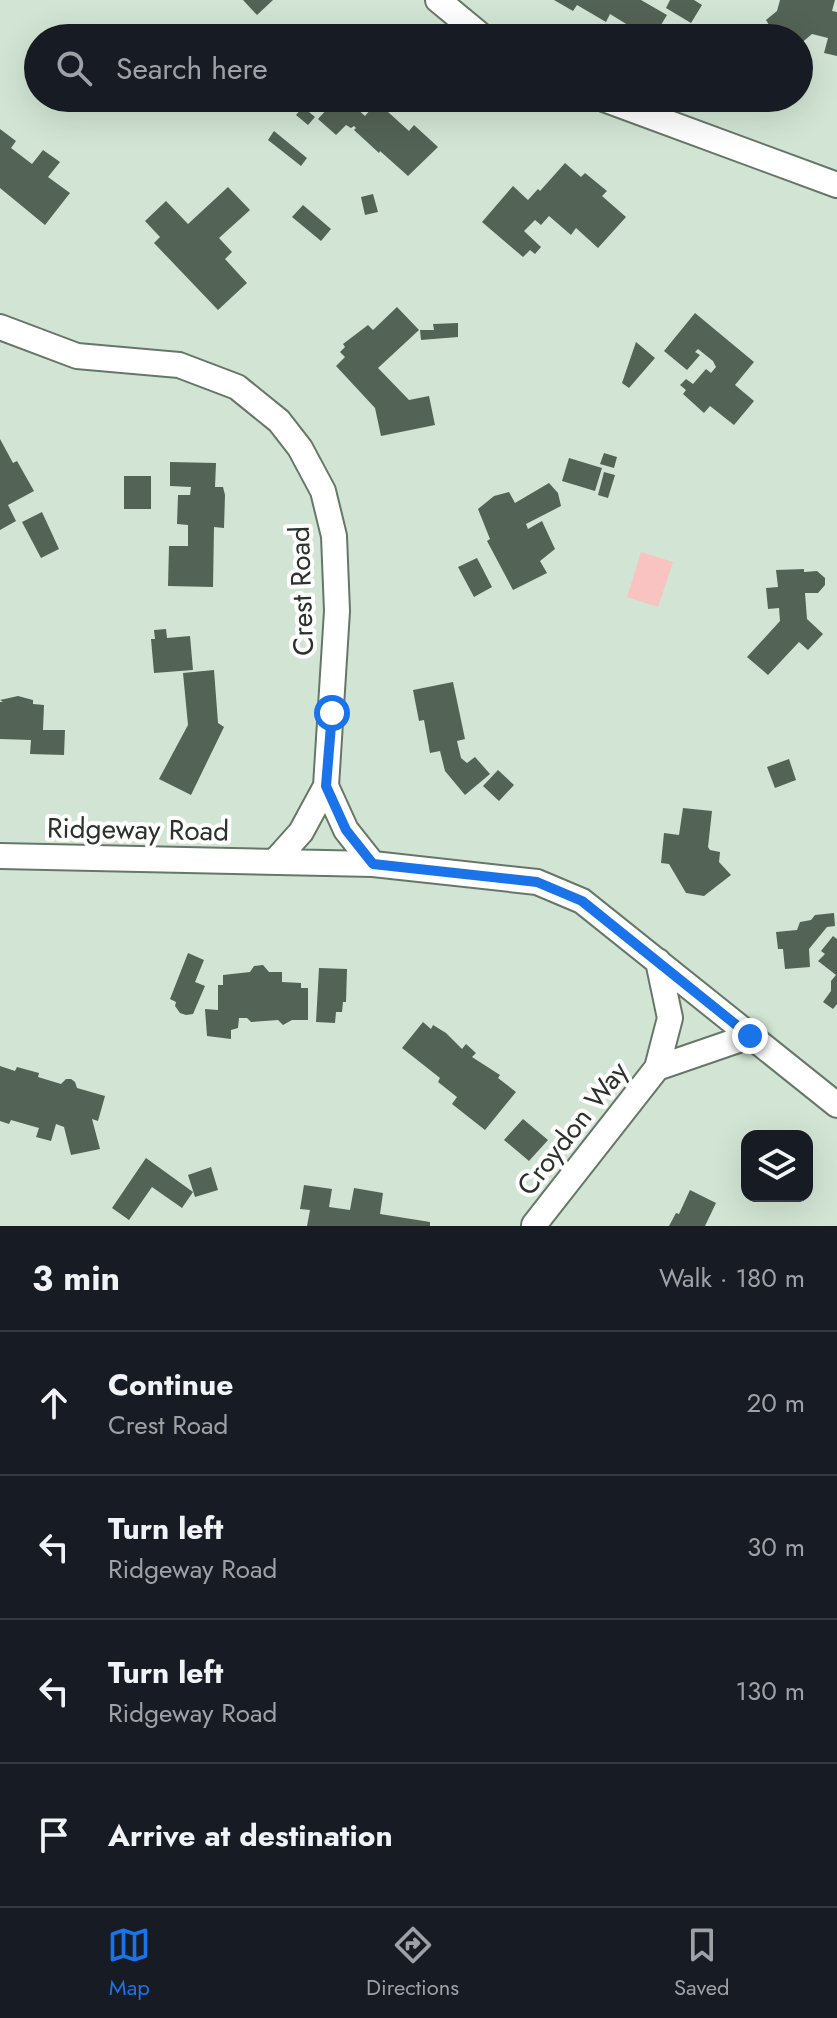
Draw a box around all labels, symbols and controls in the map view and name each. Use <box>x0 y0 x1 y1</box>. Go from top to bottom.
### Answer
search box <box>24 24 813 112</box>
icon: search <box>52 46 96 90</box>
text: Search here <box>116 47 268 90</box>
street label: Crest Road <box>279 526 324 656</box>
route start <box>314 695 350 731</box>
street label: Ridgeway Road <box>46 807 230 852</box>
route end <box>732 1018 768 1054</box>
street label: Croydon Way <box>507 1052 638 1204</box>
map controls <box>741 1130 813 1202</box>
button: layers <box>741 1130 813 1202</box>
text: 3 min <box>32 1254 120 1303</box>
text: Walk · 180 m <box>659 1259 805 1297</box>
text: Continue <box>108 1363 234 1406</box>
icon: ahead <box>32 1381 76 1425</box>
text: 20 m <box>747 1384 805 1422</box>
text: Crest Road <box>108 1406 228 1444</box>
text: Turn left <box>108 1507 223 1550</box>
icon: left <box>32 1525 76 1569</box>
text: 30 m <box>747 1528 805 1566</box>
text: Ridgeway Road <box>108 1550 277 1588</box>
text: Turn left <box>108 1651 223 1694</box>
icon: left <box>32 1669 76 1713</box>
text: 130 m <box>735 1672 805 1710</box>
text: Ridgeway Road <box>108 1694 277 1732</box>
icon: arrive <box>32 1813 76 1857</box>
text: Arrive at destination <box>108 1814 393 1857</box>
tab: Map <box>107 1923 151 2003</box>
tab: Directions <box>366 1923 459 2003</box>
tab: Saved <box>674 1923 730 2003</box>

